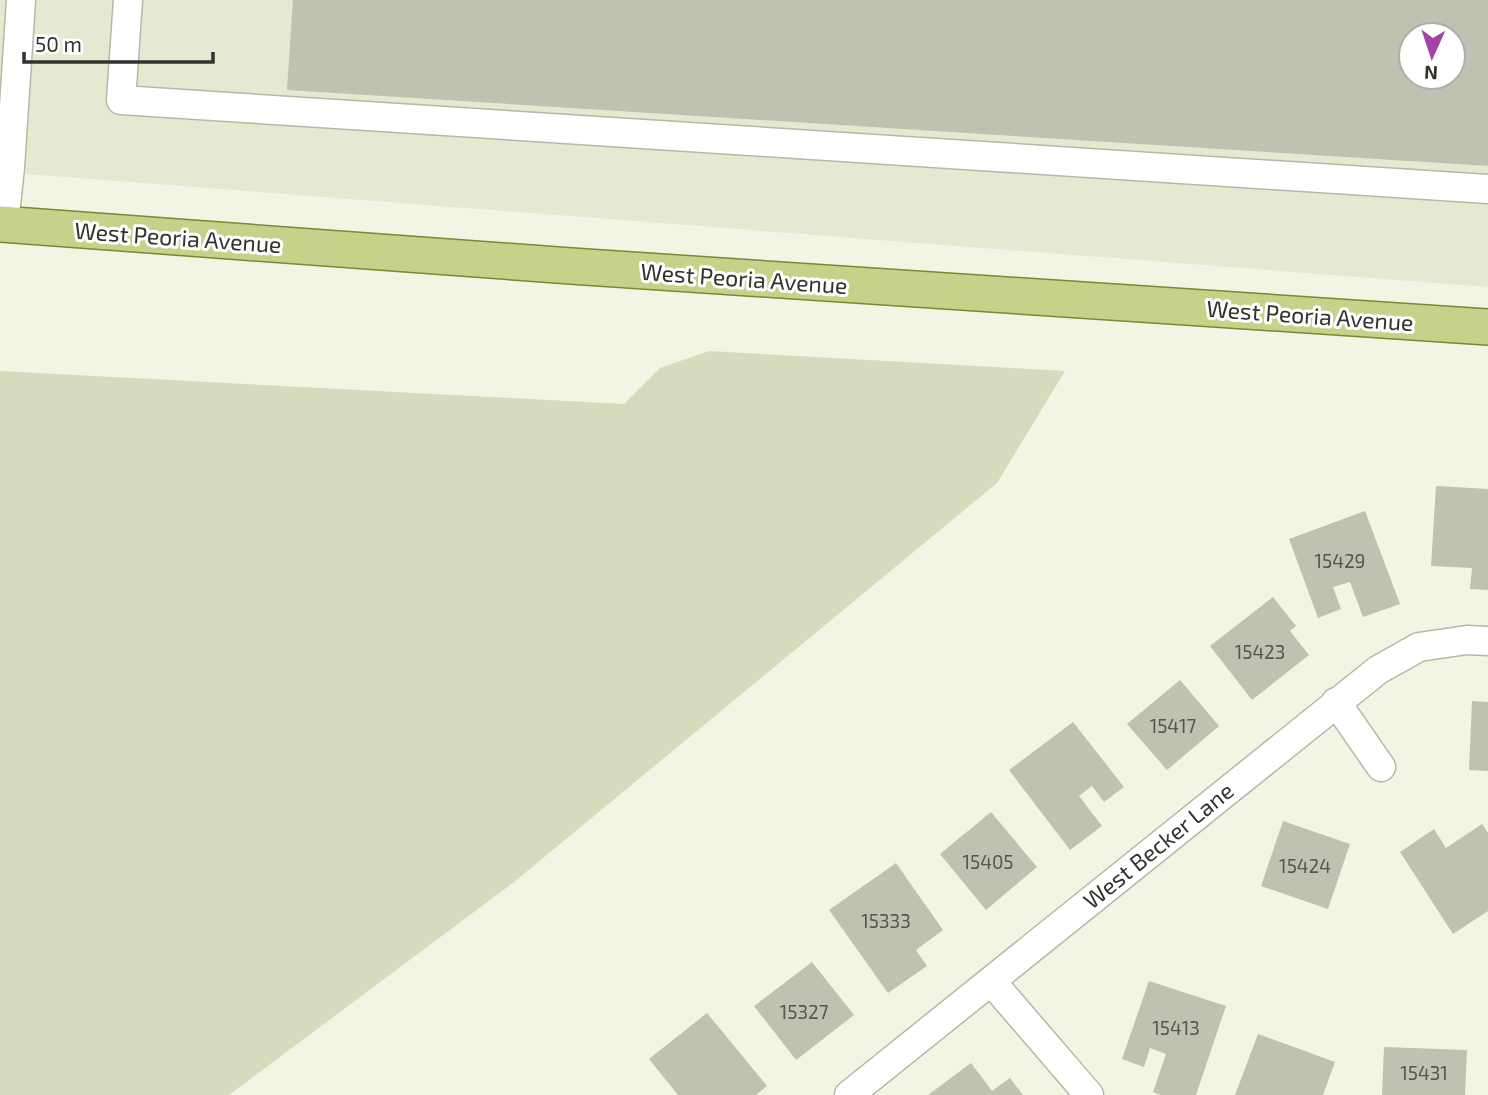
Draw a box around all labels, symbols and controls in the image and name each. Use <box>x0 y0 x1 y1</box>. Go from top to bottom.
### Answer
scale bar <box>24 21 214 65</box>
north arrow <box>1397 21 1467 91</box>
text: 50 m <box>35 31 82 56</box>
text: N <box>1424 62 1439 85</box>
street label: West Peoria Avenue <box>74 216 282 258</box>
street label: West Peoria Avenue <box>640 257 848 299</box>
street label: West Peoria Avenue <box>1206 294 1414 336</box>
house number: 15429 <box>1315 549 1365 572</box>
house number: 15423 <box>1235 640 1285 663</box>
house number: 15417 <box>1150 714 1197 737</box>
street label: West Becker Lane <box>1077 776 1239 914</box>
house number: 15405 <box>962 850 1014 873</box>
house number: 15424 <box>1279 854 1331 877</box>
house number: 15333 <box>861 909 911 932</box>
house number: 15327 <box>780 1000 829 1023</box>
house number: 15413 <box>1152 1016 1200 1039</box>
house number: 15431 <box>1400 1061 1448 1084</box>

